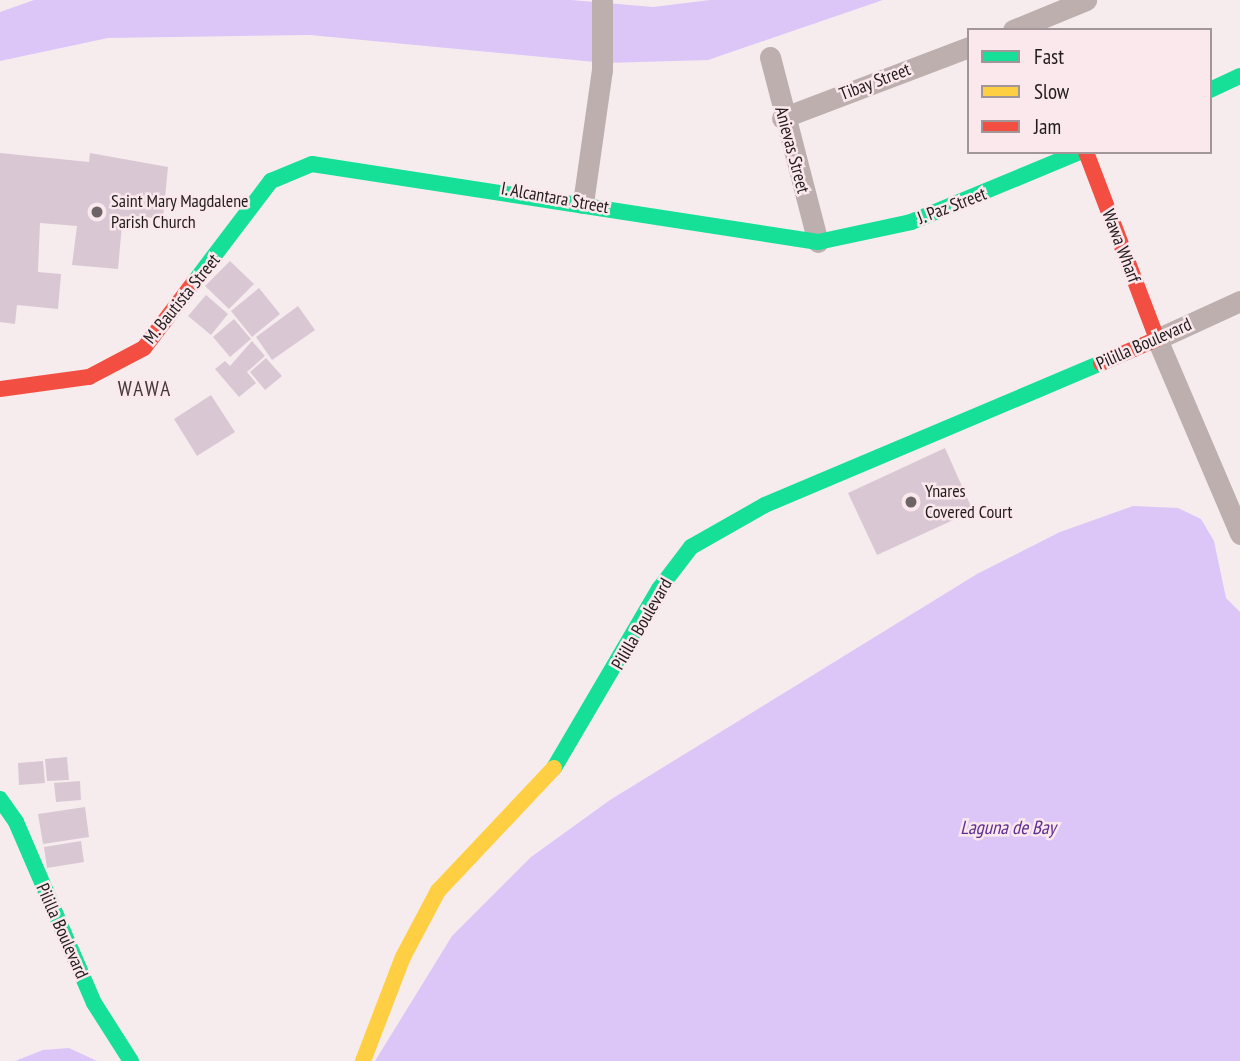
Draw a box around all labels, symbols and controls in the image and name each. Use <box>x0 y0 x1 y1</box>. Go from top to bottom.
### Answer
legend <box>967 28 1212 154</box>
text: Fast <box>1034 43 1064 70</box>
street label: Tibay Street <box>836 59 914 105</box>
text: Slow <box>1034 78 1069 105</box>
street label: Anievas Street <box>770 104 814 196</box>
text: Jam <box>1034 113 1061 140</box>
street label: I. Alcantara Street <box>499 178 611 218</box>
street label: J. Paz Street <box>914 183 990 229</box>
place label: Saint Mary Magdalene Parish Church <box>111 191 249 234</box>
marker: Saint Mary Magdalene Parish Church <box>89 204 105 220</box>
street label: Wawa Wharf <box>1097 206 1145 286</box>
street label: M. Bautista Street <box>139 249 225 349</box>
street label: Pililla Boulevard <box>1093 313 1195 375</box>
district label: WAWA <box>118 376 172 402</box>
place label: Ynares Covered Court <box>925 481 1012 524</box>
marker: Ynares Covered Court <box>903 494 919 510</box>
street label: Pililla Boulevard <box>607 575 677 673</box>
water label: Laguna de Bay <box>960 817 1056 839</box>
street label: Pililla Boulevard <box>31 880 93 982</box>

